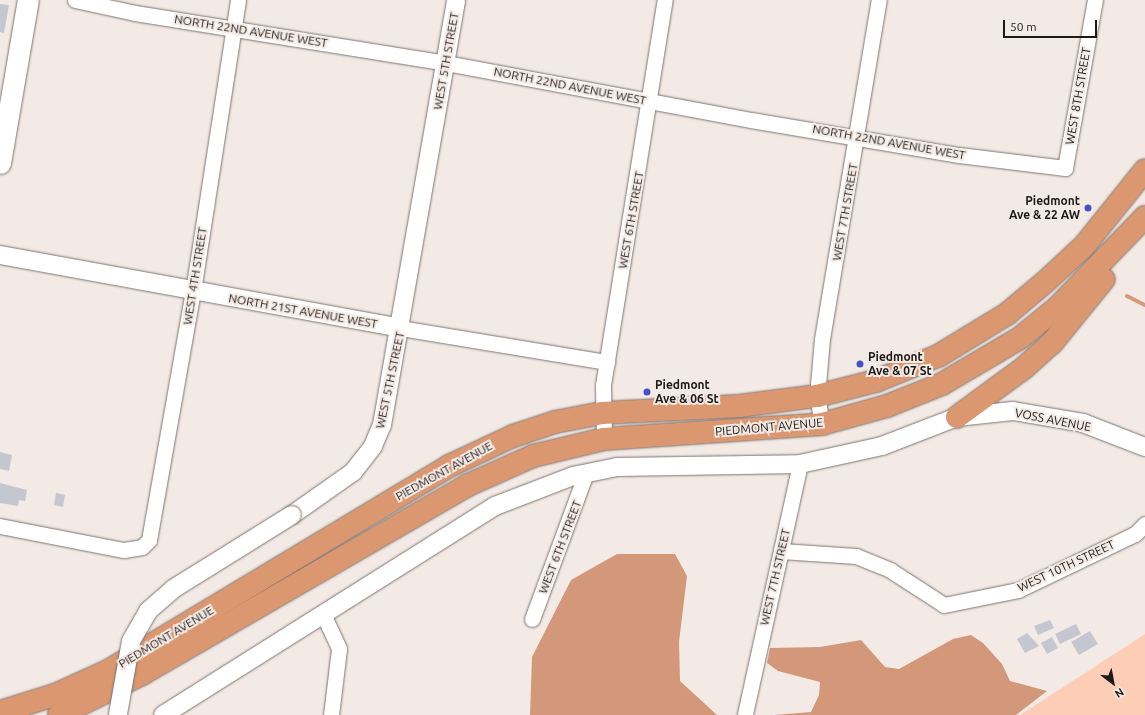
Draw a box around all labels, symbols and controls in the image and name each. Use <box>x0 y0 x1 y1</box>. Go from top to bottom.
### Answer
street label: WEST 5TH STREET <box>430 11 462 111</box>
street label: NORTH 22ND AVENUE WEST <box>173 12 329 50</box>
scale bar <box>1005 12 1099 38</box>
text: 50 m <box>1010 20 1037 33</box>
street label: WEST 8TH STREET <box>1062 46 1094 146</box>
street label: NORTH 22ND AVENUE WEST <box>493 64 647 108</box>
street label: NORTH 22ND AVENUE WEST <box>811 121 967 163</box>
street label: WEST 7TH STREET <box>829 162 861 262</box>
street label: WEST 6TH STREET <box>615 170 647 270</box>
place label: Piedmont Ave & 22 AW <box>1009 194 1080 222</box>
marker: Piedmont Ave & 22 AW <box>1083 203 1093 213</box>
street label: WEST 4TH STREET <box>180 226 210 326</box>
street label: NORTH 21ST AVENUE WEST <box>227 291 379 331</box>
street label: WEST 5TH STREET <box>373 330 407 430</box>
place label: Piedmont Ave & 07 St <box>868 350 932 378</box>
marker: Piedmont Ave & 07 St <box>855 359 865 369</box>
place label: Piedmont Ave & 06 St <box>655 378 719 406</box>
marker: Piedmont Ave & 06 St <box>642 387 652 397</box>
street label: VOSS AVENUE <box>1014 406 1092 434</box>
street label: PIEDMONT AVENUE <box>714 415 824 439</box>
street label: PIEDMONT AVENUE <box>393 438 495 504</box>
street label: WEST 6TH STREET <box>536 498 584 596</box>
street label: WEST 7TH STREET <box>757 527 793 627</box>
street label: WEST 10TH STREET <box>1015 537 1117 595</box>
street label: PIEDMONT AVENUE <box>116 603 216 671</box>
north arrow <box>1093 663 1133 703</box>
text: N <box>1113 686 1126 700</box>

